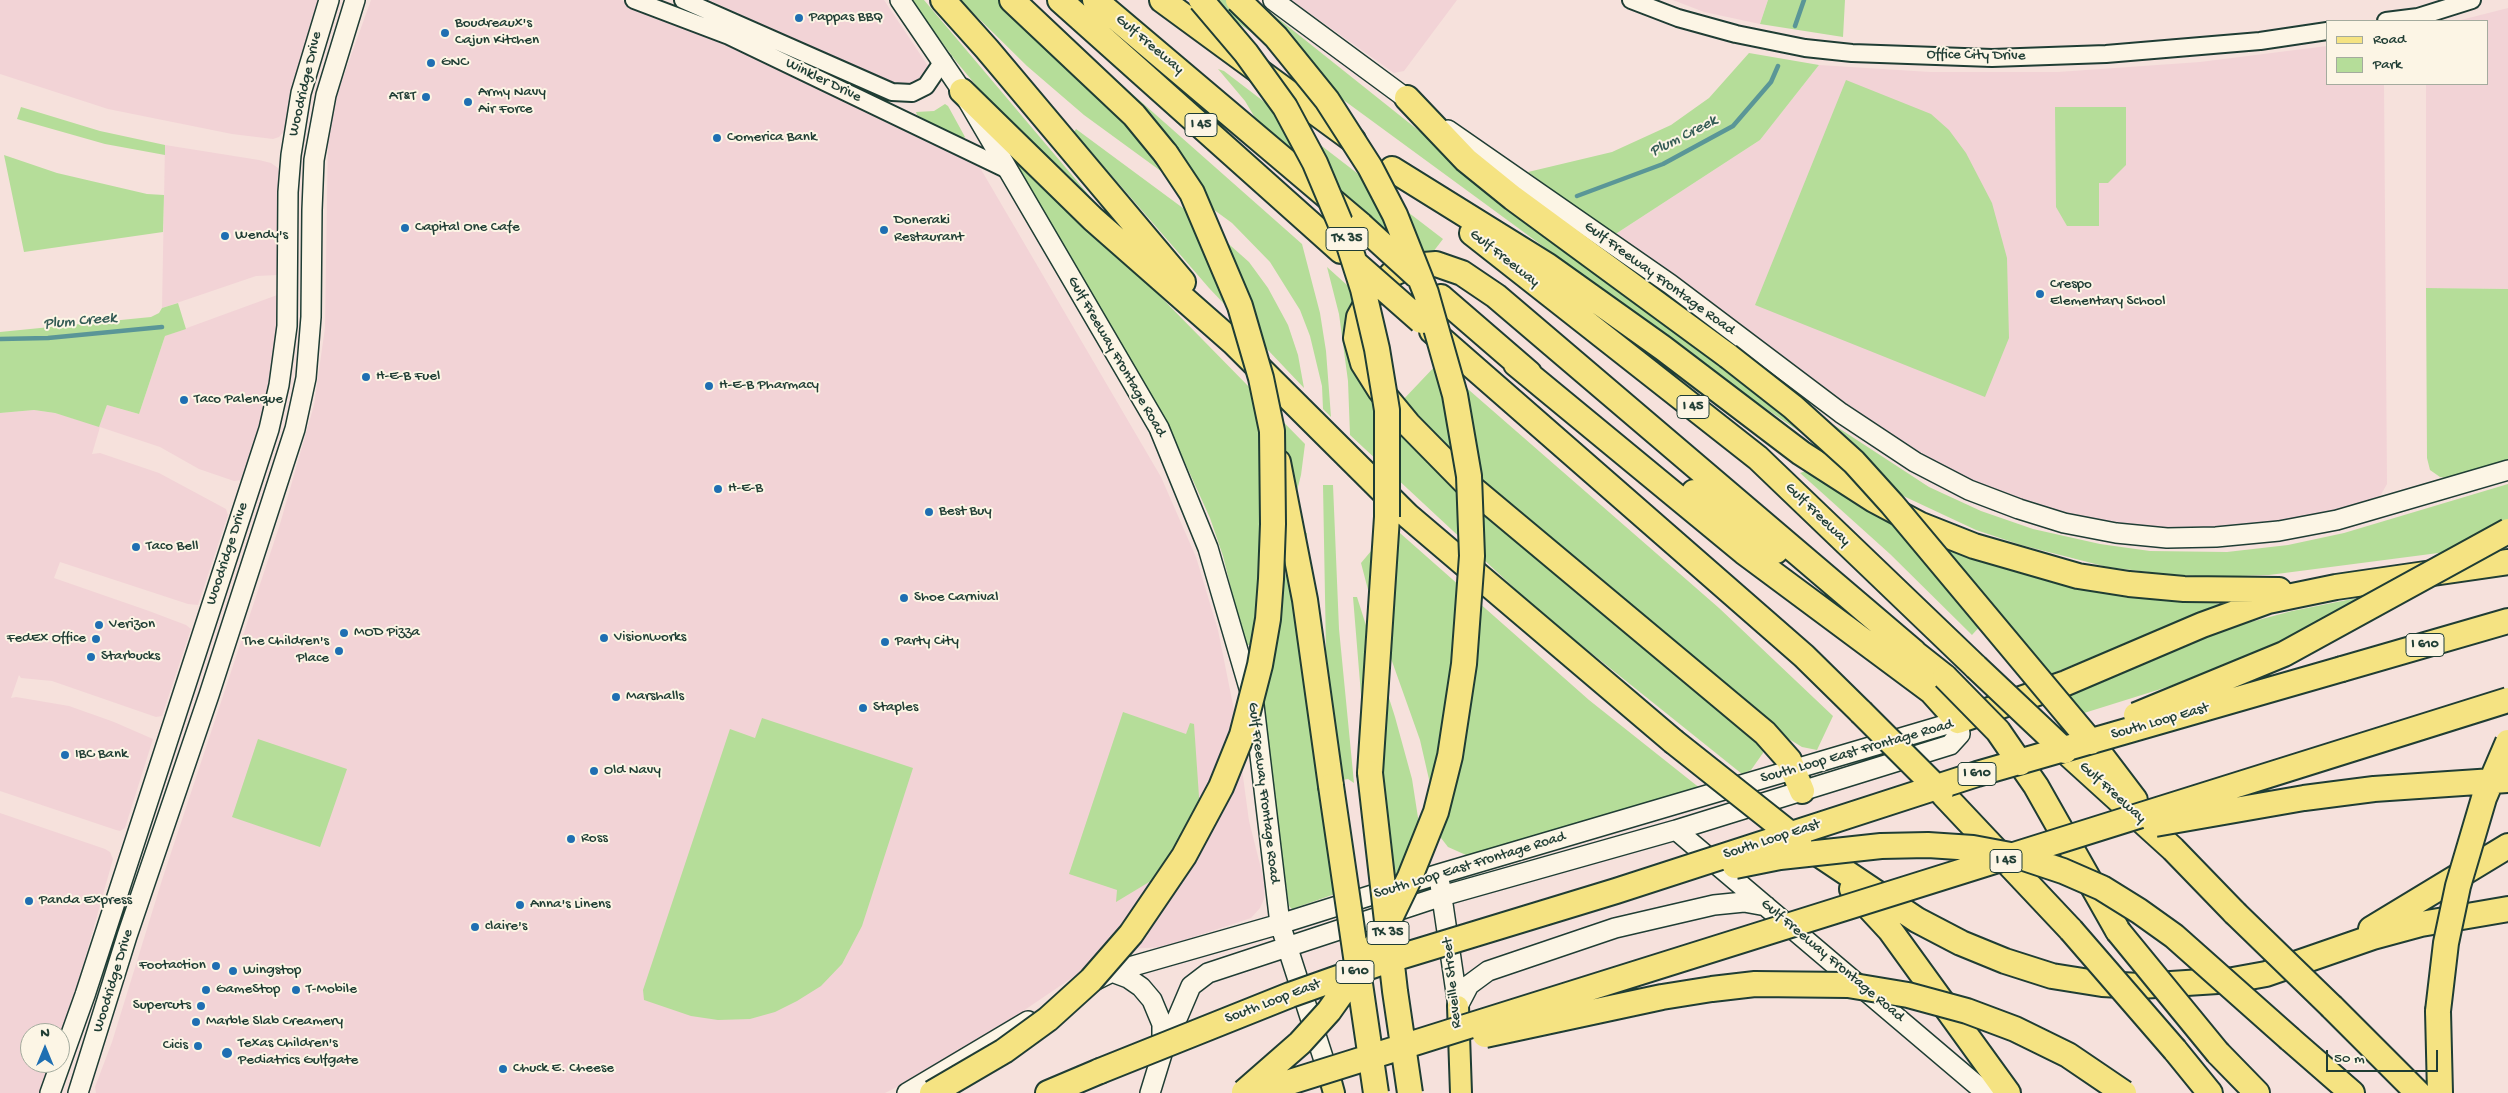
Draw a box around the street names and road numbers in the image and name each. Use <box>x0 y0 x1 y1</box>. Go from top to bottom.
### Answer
street label: Gulf Freeway <box>1111 11 1187 79</box>
street label: Woodridge Drive <box>285 30 327 138</box>
street label: Office City Drive <box>1926 46 2026 66</box>
street label: Winkler Drive <box>782 55 864 107</box>
road number: I 45 <box>1185 114 1217 136</box>
street label: Gulf Freeway Frontage Road <box>1580 218 1738 340</box>
street label: Gulf Freeway <box>1465 226 1543 292</box>
road number: TX 35 <box>1326 228 1368 250</box>
street label: Gulf Freeway Frontage Road <box>1063 274 1169 440</box>
road number: I 45 <box>1677 396 1709 418</box>
street label: Gulf Freeway <box>1781 479 1853 551</box>
street label: Woodridge Drive <box>203 500 253 608</box>
road number: I 610 <box>2406 634 2444 656</box>
street label: South Loop East <box>2109 699 2211 745</box>
street label: Gulf Freeway Frontage Road <box>1243 701 1283 885</box>
street label: South Loop East Frontage Road <box>1759 716 1955 788</box>
street label: Gulf Freeway <box>2075 758 2149 828</box>
road number: I 610 <box>1958 762 1996 786</box>
street label: South Loop East <box>1721 816 1823 864</box>
street label: South Loop East Frontage Road <box>1372 828 1568 904</box>
road number: I 45 <box>1990 849 2022 872</box>
street label: Gulf Freeway Frontage Road <box>1756 896 1908 1026</box>
road number: TX 35 <box>1367 921 1409 944</box>
street label: Woodridge Drive <box>90 927 138 1035</box>
street label: Reveille Street <box>1439 937 1467 1029</box>
road number: I 610 <box>1336 960 1374 984</box>
street label: South Loop East <box>1223 976 1323 1028</box>

